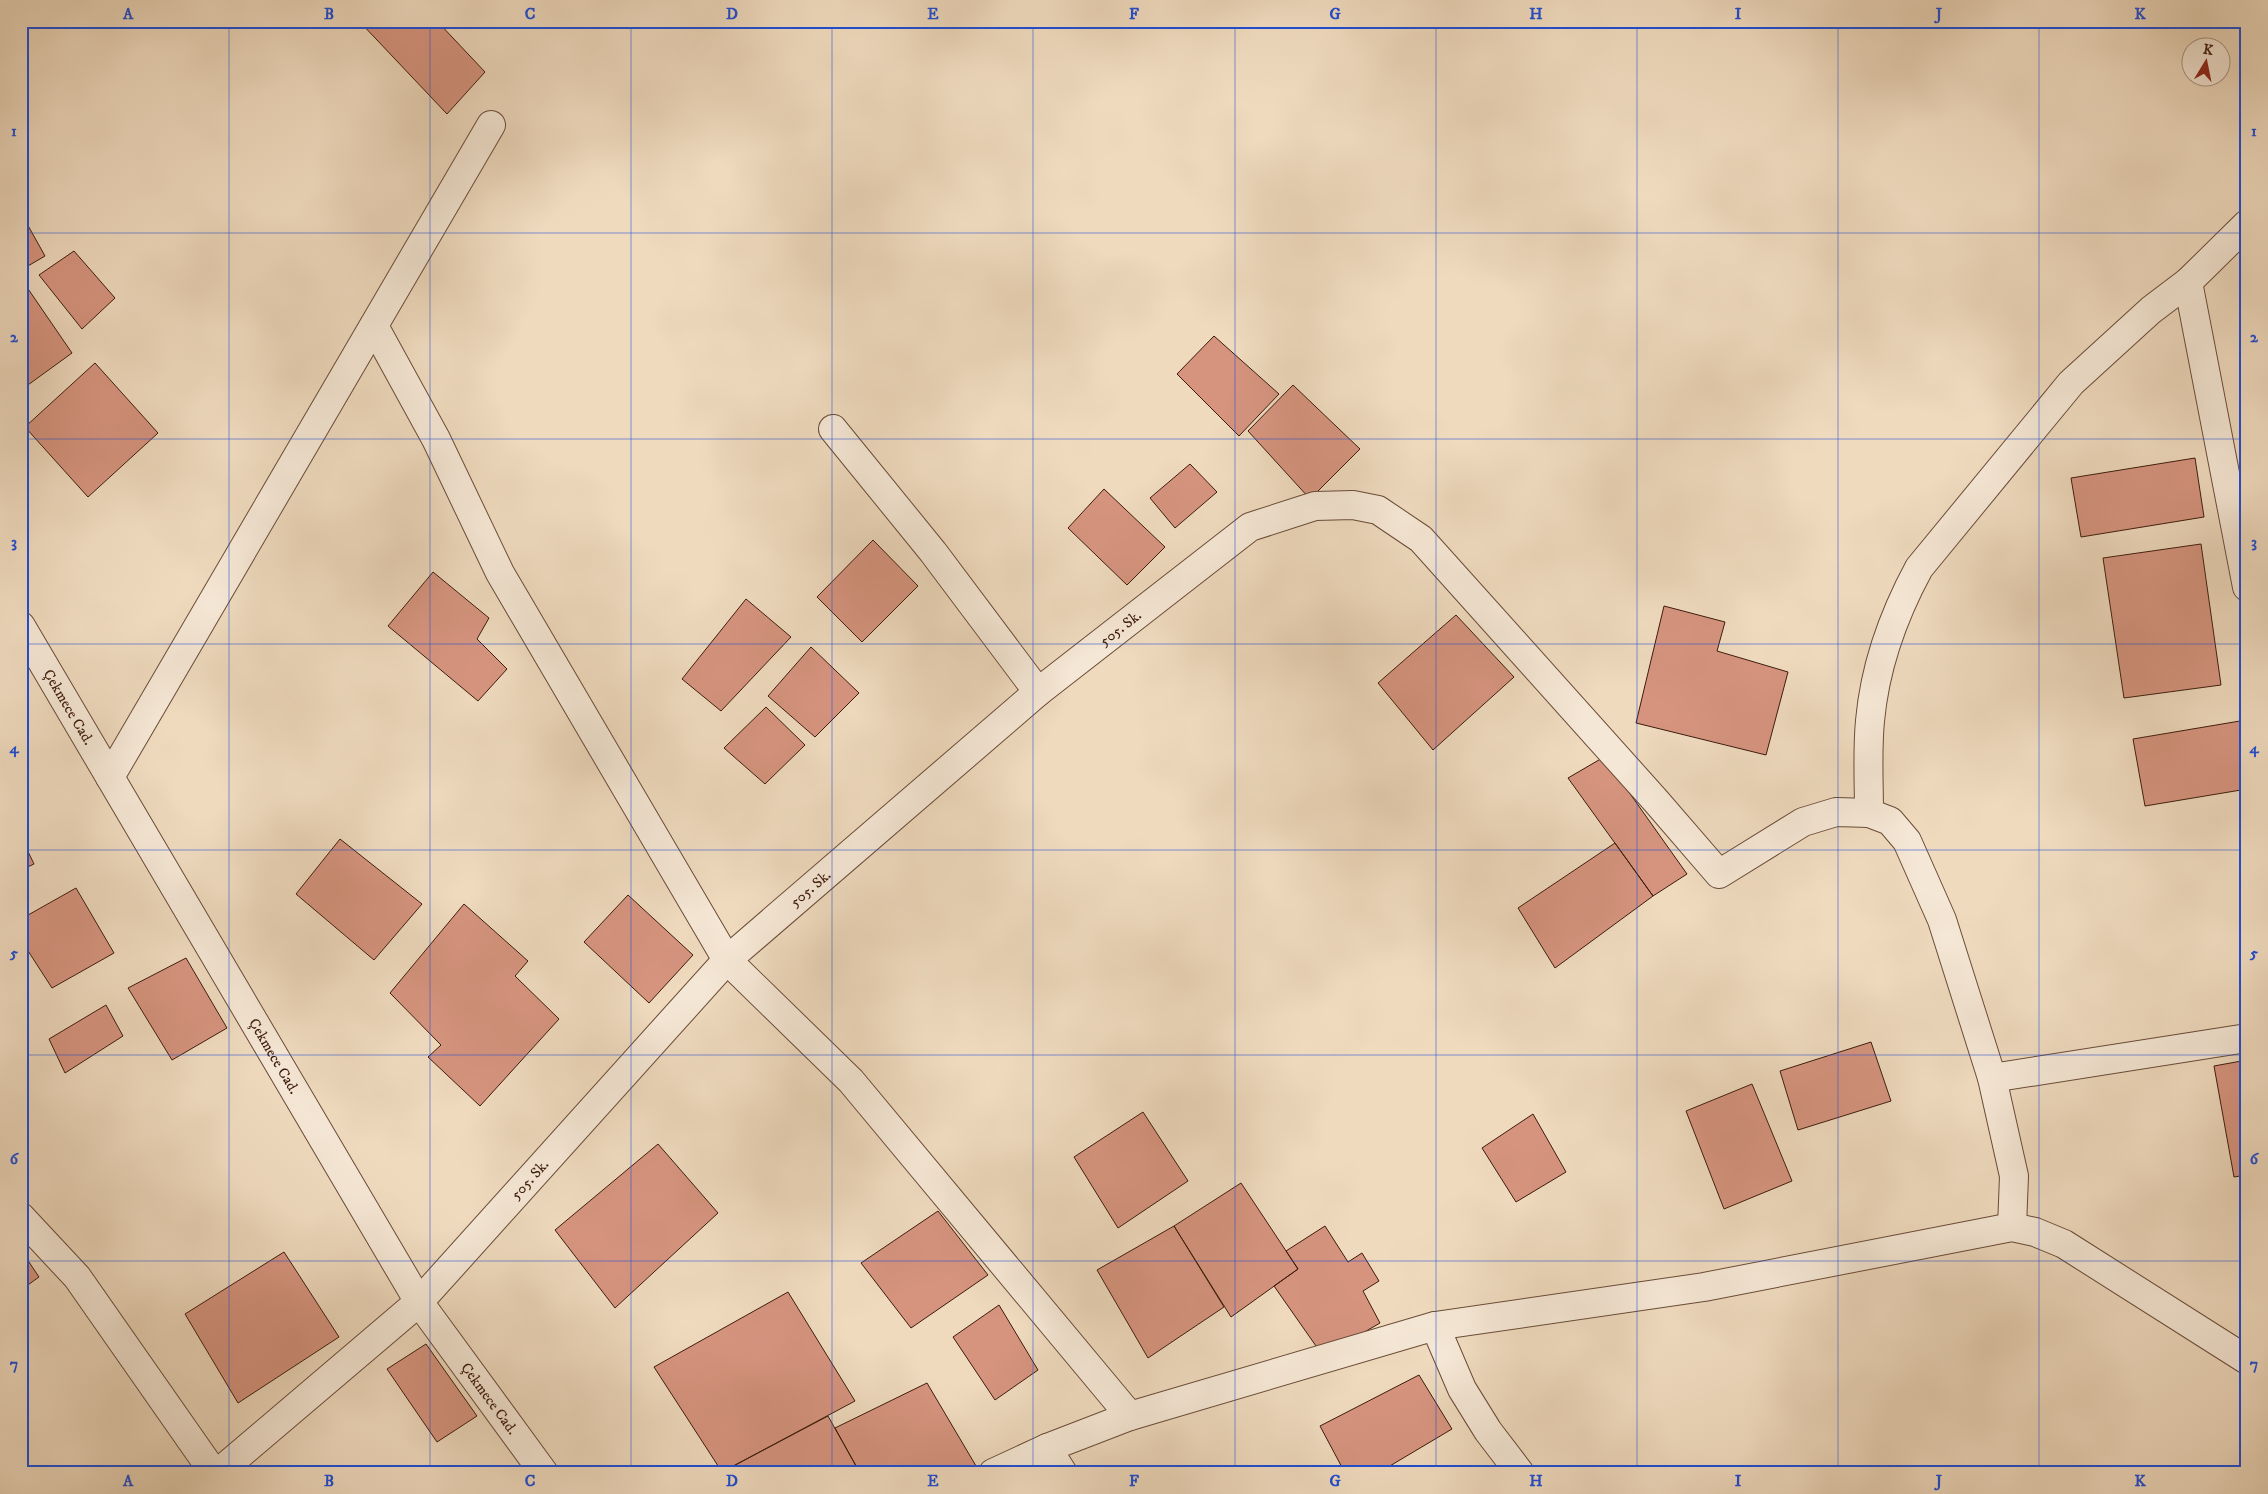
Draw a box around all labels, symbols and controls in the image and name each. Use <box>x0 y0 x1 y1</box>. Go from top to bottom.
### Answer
text: A <box>122 4 134 24</box>
text: B <box>324 4 334 24</box>
text: C <box>525 4 535 24</box>
text: D <box>726 4 738 24</box>
text: E <box>927 4 939 24</box>
text: F <box>1129 4 1139 24</box>
text: G <box>1329 4 1341 24</box>
text: H <box>1529 4 1543 24</box>
text: I <box>1735 4 1742 24</box>
text: J <box>1934 4 1943 24</box>
text: K <box>2134 4 2146 24</box>
north arrow <box>2180 38 2230 88</box>
text: K <box>2202 40 2216 60</box>
text: 1 <box>11 121 17 141</box>
text: 1 <box>2251 121 2257 141</box>
text: 2 <box>10 327 19 347</box>
text: 2 <box>2250 327 2259 347</box>
text: 3 <box>11 532 17 552</box>
text: 3 <box>2251 532 2257 552</box>
street label: 505. Sk. <box>1095 606 1145 650</box>
street label: Çekmece Cad. <box>39 666 98 748</box>
text: 4 <box>8 738 19 758</box>
text: 4 <box>2248 738 2259 758</box>
street label: 505. Sk. <box>786 865 835 911</box>
text: 5 <box>9 943 18 963</box>
text: 5 <box>2249 943 2258 963</box>
street label: Çekmece Cad. <box>245 1015 304 1097</box>
text: 6 <box>10 1149 20 1169</box>
text: 6 <box>2250 1149 2260 1169</box>
street label: 505. Sk. <box>506 1155 553 1204</box>
text: 7 <box>10 1354 18 1374</box>
text: 7 <box>2250 1354 2258 1374</box>
street label: Çekmece Cad. <box>457 1359 522 1438</box>
text: A <box>122 1471 134 1491</box>
text: B <box>324 1471 334 1491</box>
text: C <box>525 1471 535 1491</box>
text: D <box>726 1471 738 1491</box>
text: E <box>927 1471 939 1491</box>
text: F <box>1129 1471 1139 1491</box>
text: G <box>1329 1471 1341 1491</box>
text: H <box>1529 1471 1543 1491</box>
text: I <box>1735 1471 1742 1491</box>
text: J <box>1934 1471 1943 1491</box>
text: K <box>2134 1471 2146 1491</box>

